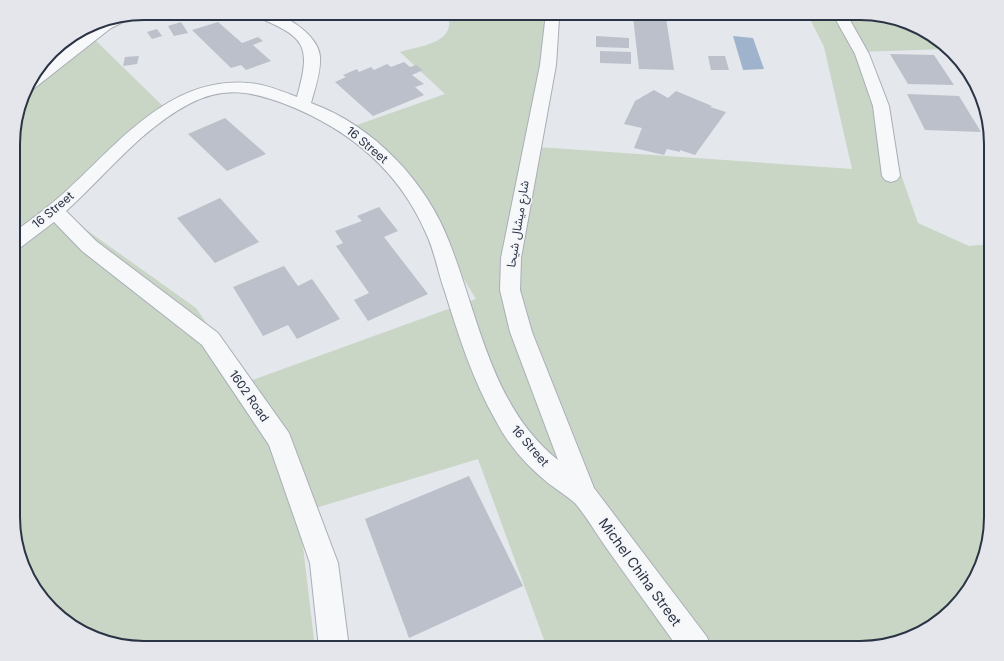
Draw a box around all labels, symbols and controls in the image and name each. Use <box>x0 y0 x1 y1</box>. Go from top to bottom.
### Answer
street label: 16 Street <box>344 123 391 166</box>
street label: شارع ميشال شيحا <box>503 179 534 269</box>
street label: 16 Street <box>29 188 77 231</box>
street label: 1602 Road <box>226 367 273 424</box>
street label: 16 Street <box>508 422 552 469</box>
street label: Michel Chiha Street <box>596 514 686 629</box>

